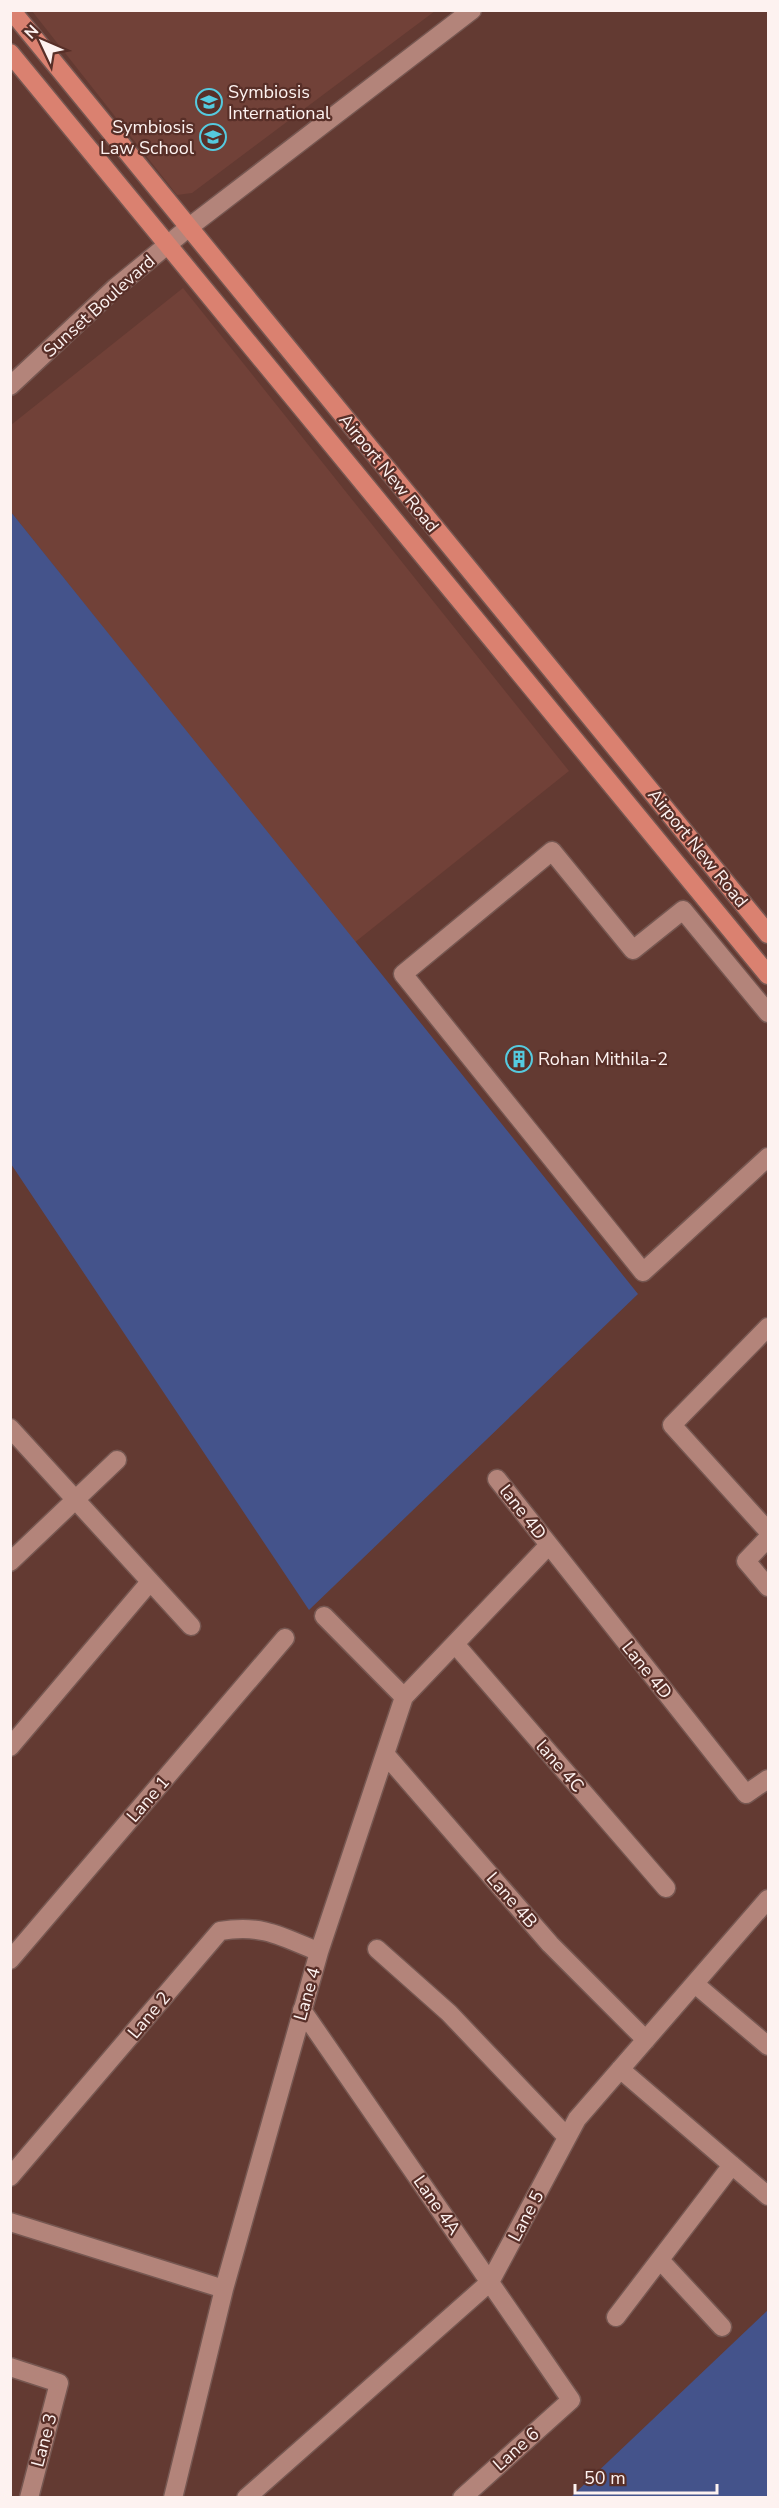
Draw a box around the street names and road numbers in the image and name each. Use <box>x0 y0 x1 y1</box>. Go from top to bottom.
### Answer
street label: Sunset Boulevard <box>38 249 160 363</box>
street label: Airport New Road <box>334 409 444 537</box>
street label: Airport New Road <box>643 784 753 912</box>
street label: lane 4D <box>494 1480 552 1544</box>
street label: Lane 4D <box>616 1636 678 1704</box>
street label: lane 4C <box>531 1735 589 1797</box>
street label: Lane 1 <box>121 1771 175 1827</box>
street label: Lane 4B <box>481 1867 543 1933</box>
street label: Lane 4 <box>288 1964 326 2024</box>
street label: Lane 2 <box>122 1986 176 2044</box>
street label: Lane 4A <box>408 2170 466 2240</box>
street label: Lane 5 <box>503 2186 549 2246</box>
street label: Lane 3 <box>25 2411 63 2469</box>
street label: Lane 6 <box>488 2422 544 2476</box>

